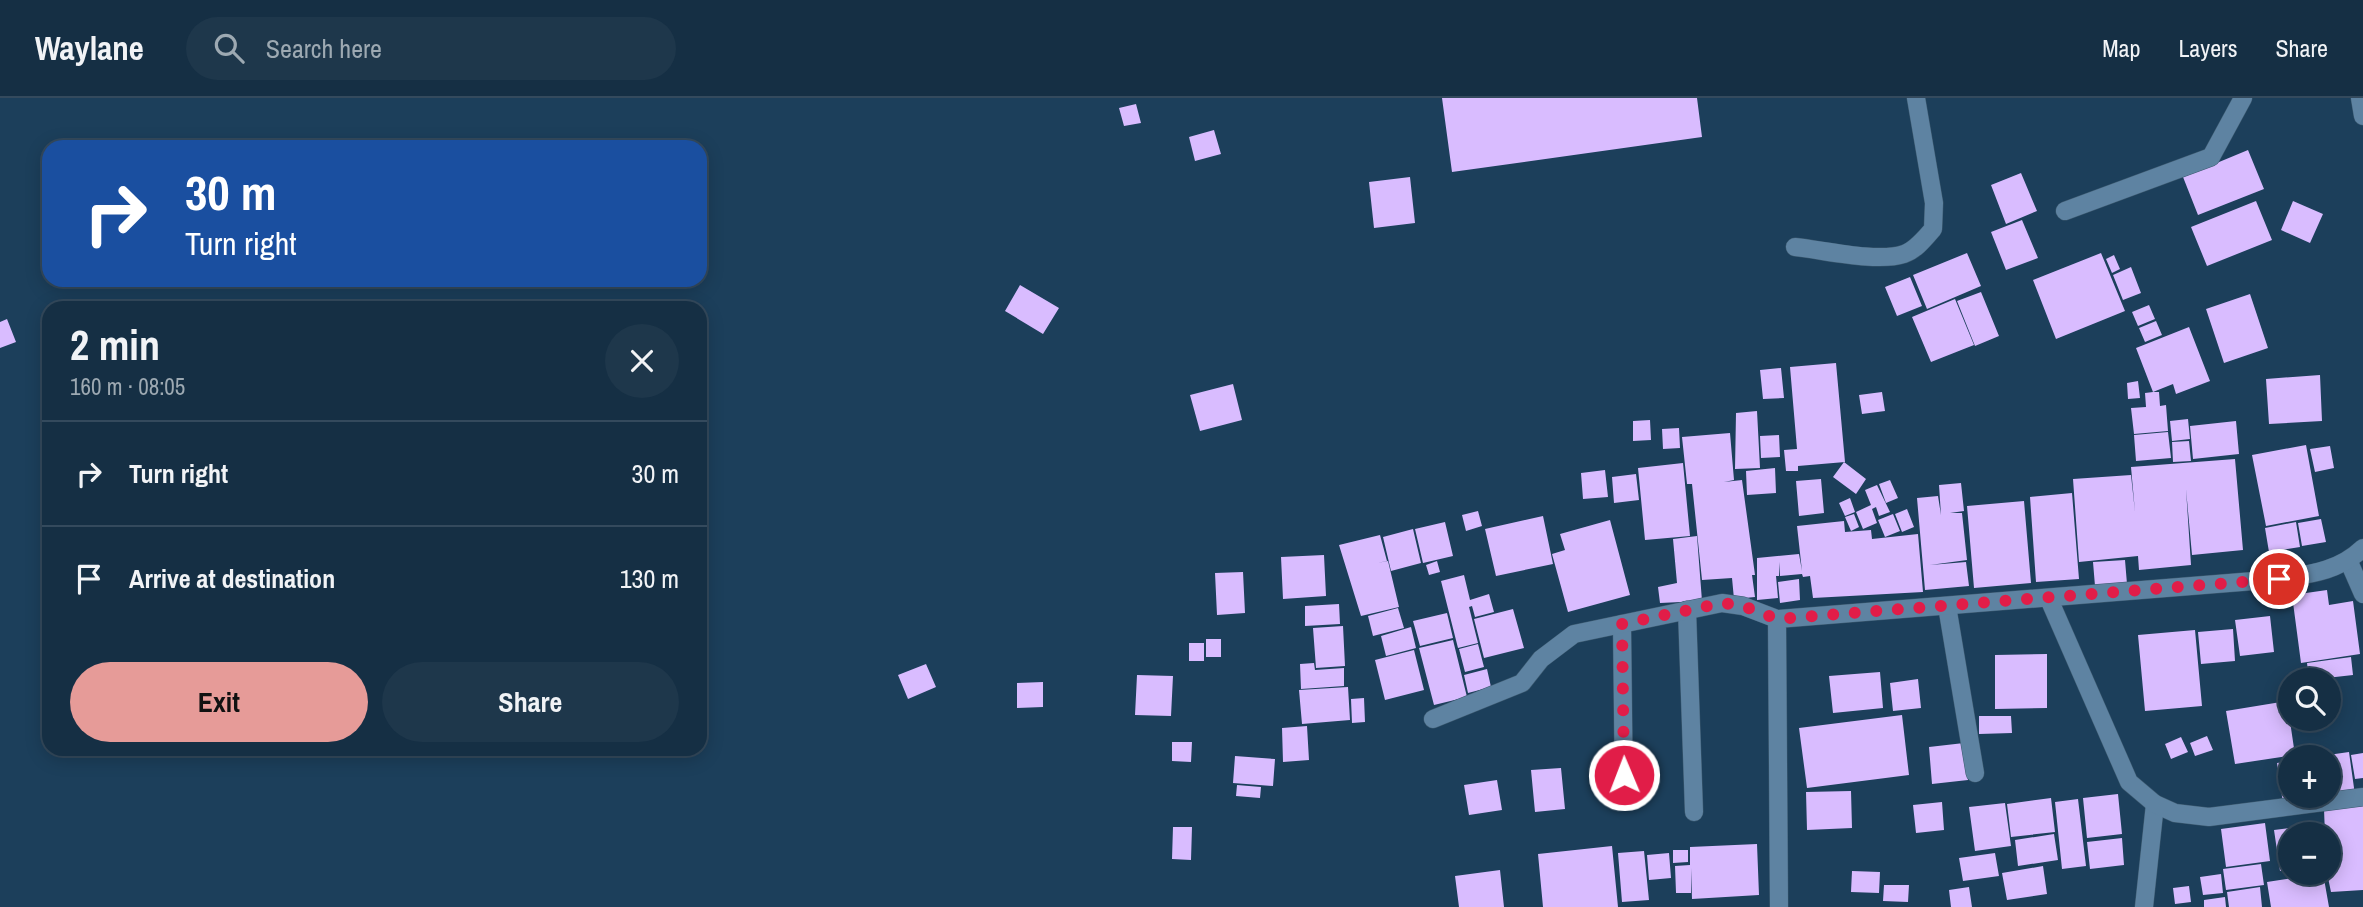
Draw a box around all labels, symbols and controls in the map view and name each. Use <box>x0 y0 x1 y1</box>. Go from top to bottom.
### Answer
search box <box>186 17 676 80</box>
text: Waylane <box>35 26 144 70</box>
icon: search <box>210 29 248 67</box>
text: Search here <box>266 31 382 66</box>
text: Map <box>2102 32 2140 64</box>
text: Layers <box>2178 32 2237 64</box>
text: Share <box>2275 32 2328 64</box>
text: 30 m <box>185 159 277 225</box>
icon: right <box>70 168 161 259</box>
text: Turn right <box>185 222 297 265</box>
text: 2 min <box>70 317 160 373</box>
button: close <box>605 324 679 398</box>
text: 160 m · 08:05 <box>70 371 185 402</box>
icon: right <box>70 455 108 493</box>
text: Turn right <box>129 456 228 491</box>
text: 30 m <box>632 456 679 491</box>
pin <box>2249 549 2309 609</box>
icon: arrive <box>70 560 108 598</box>
icon: arrive <box>2260 560 2298 598</box>
text: Arrive at destination <box>129 561 335 596</box>
text: 130 m <box>620 561 679 596</box>
button: Exit <box>70 662 368 742</box>
button: Share <box>382 662 679 742</box>
map controls <box>2278 668 2341 885</box>
button: search <box>2278 668 2341 731</box>
position arrow <box>1587 738 1661 812</box>
button: + <box>2278 745 2341 808</box>
button: − <box>2278 822 2341 885</box>

